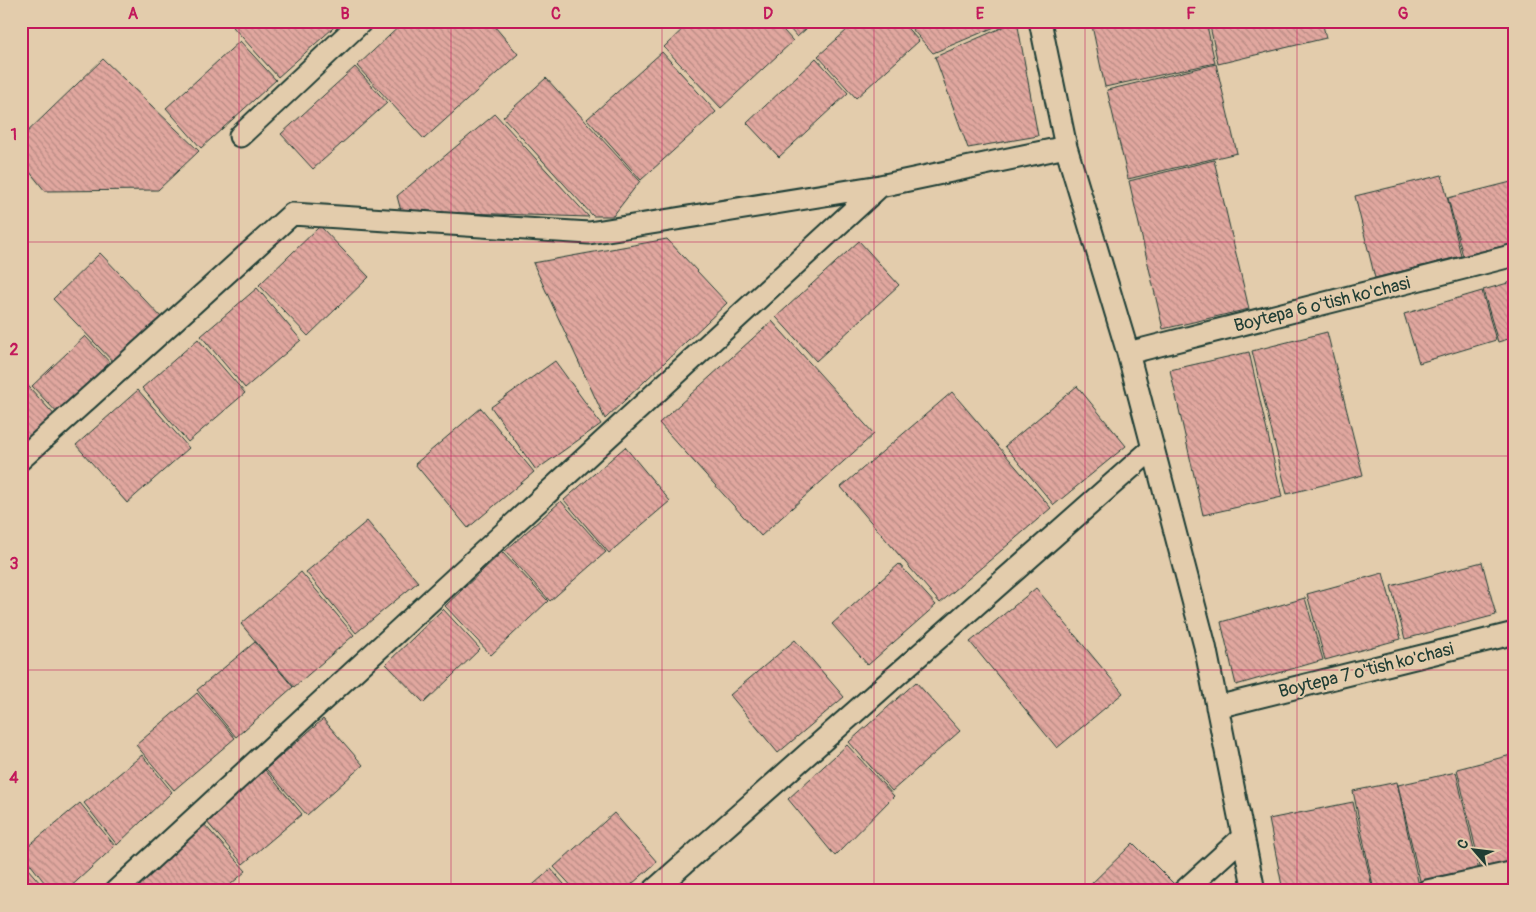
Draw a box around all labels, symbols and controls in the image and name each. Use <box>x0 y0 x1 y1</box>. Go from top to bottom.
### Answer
text: A <box>128 4 139 24</box>
text: B <box>340 4 350 24</box>
text: C <box>551 4 561 24</box>
text: D <box>763 4 773 24</box>
text: E <box>976 4 985 24</box>
text: F <box>1186 4 1196 24</box>
text: G <box>1398 4 1409 24</box>
text: 1 <box>11 125 17 145</box>
street label: Boytepa 6 o'tish ko'chasi <box>1232 271 1413 338</box>
text: 2 <box>10 340 19 360</box>
text: 3 <box>10 554 19 574</box>
street label: Boytepa 7 o'tish ko'chasi <box>1276 638 1456 703</box>
text: 4 <box>9 768 19 788</box>
north arrow <box>1448 824 1498 874</box>
text: С <box>1453 836 1473 852</box>

